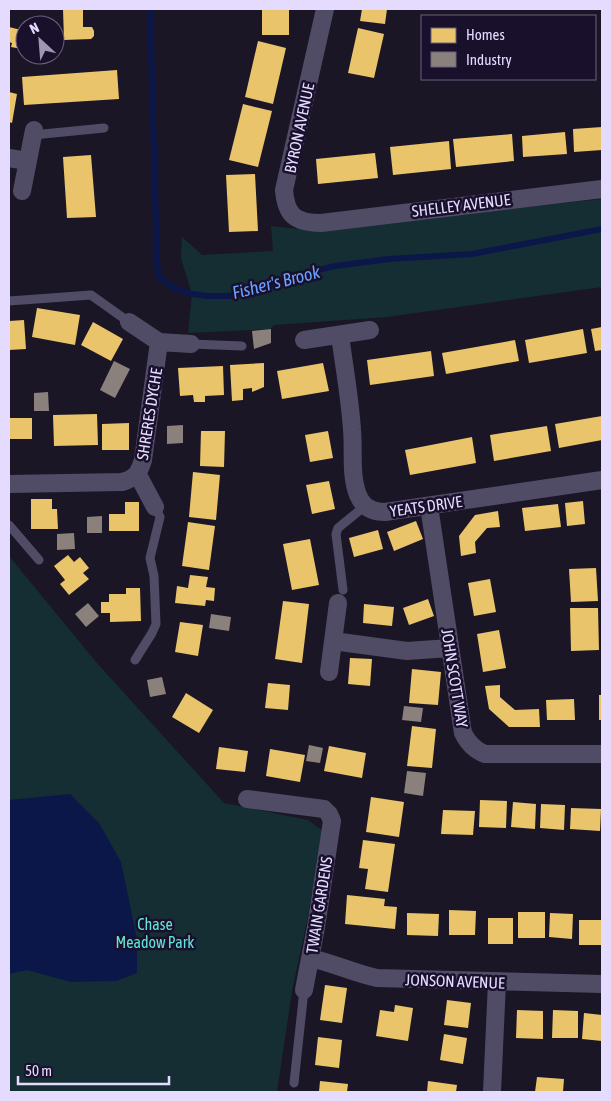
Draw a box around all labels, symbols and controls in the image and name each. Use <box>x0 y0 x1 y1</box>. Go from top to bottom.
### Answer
north arrow <box>15 15 65 65</box>
legend <box>421 15 596 80</box>
text: N <box>27 19 42 37</box>
text: Homes <box>466 26 505 43</box>
text: Industry <box>466 51 512 68</box>
street label: BYRON AVENUE <box>281 81 317 175</box>
street label: SHELLEY AVENUE <box>411 190 512 220</box>
water label: Fisher's Brook <box>230 261 323 303</box>
street label: SHRERES DYCHE <box>133 366 165 461</box>
street label: YEATS DRIVE <box>389 492 463 520</box>
street label: JOHN SCOTT WAY <box>438 627 472 730</box>
street label: TWAIN GARDENS <box>302 855 336 955</box>
park label: Chase Meadow Park <box>116 915 194 951</box>
street label: JONSON AVENUE <box>405 970 505 992</box>
scale bar <box>18 1054 169 1086</box>
text: 50 m <box>25 1062 52 1079</box>

